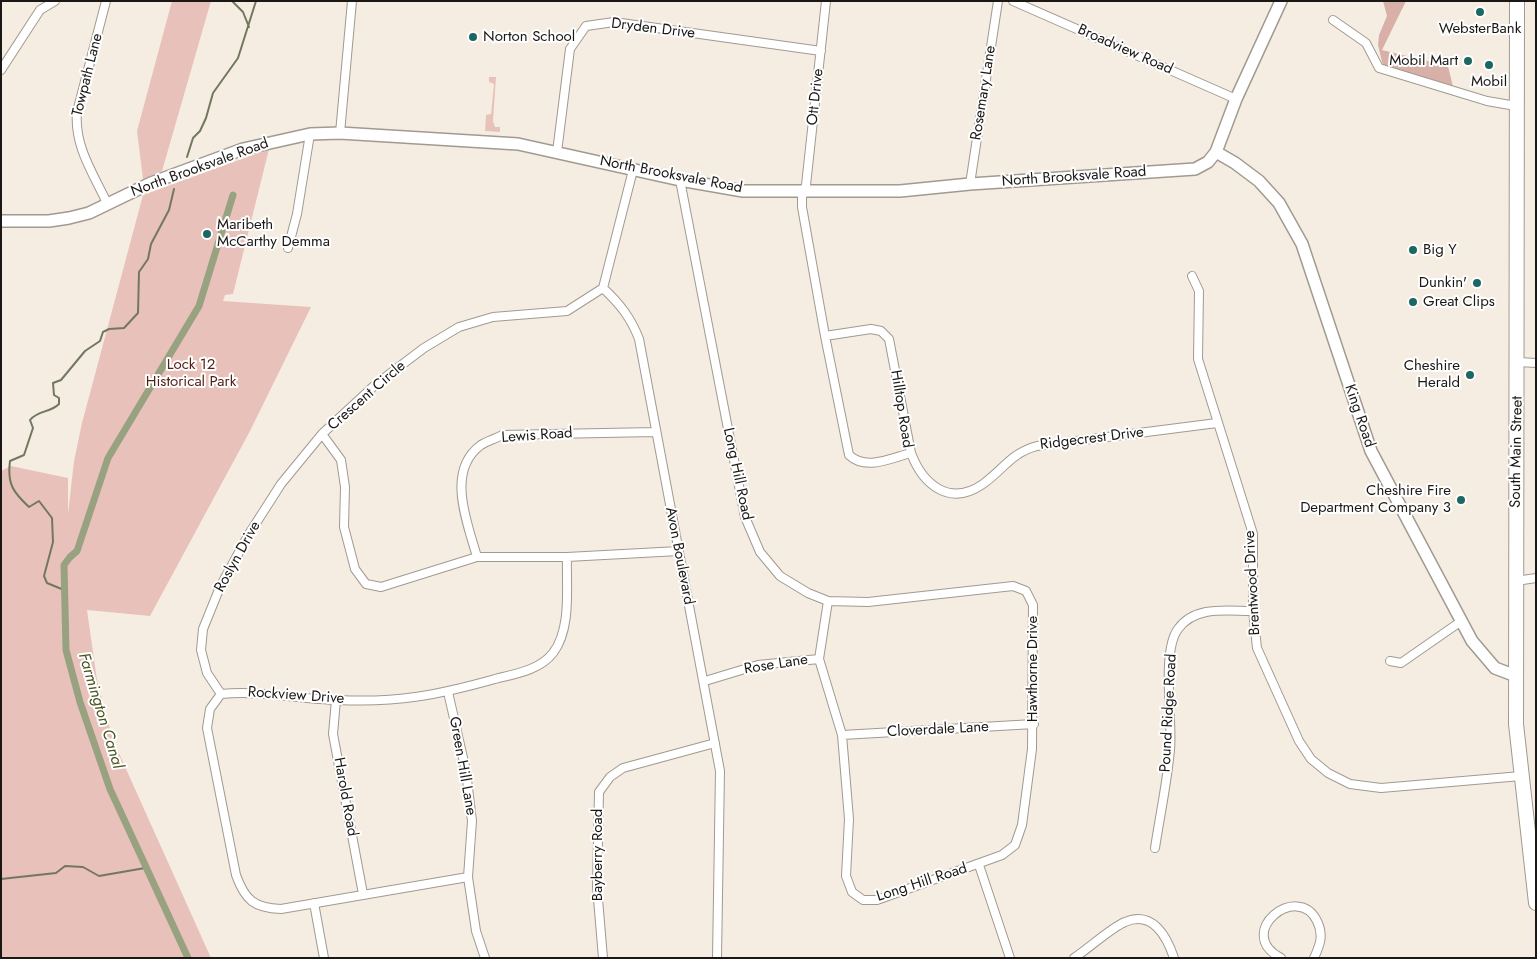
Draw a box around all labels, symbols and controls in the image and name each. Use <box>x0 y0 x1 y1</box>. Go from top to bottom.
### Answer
marker: WebsterBank <box>1474 6 1486 18</box>
street label: Dryden Drive <box>610 15 696 43</box>
place label: WebsterBank <box>1439 20 1521 38</box>
street label: Broadview Road <box>1075 21 1175 79</box>
place label: Norton School <box>483 28 575 46</box>
marker: Norton School <box>467 31 479 43</box>
street label: Towpath Lane <box>69 32 107 118</box>
street label: Rosemary Lane <box>968 44 1000 142</box>
place label: Mobil Mart <box>1389 52 1458 70</box>
marker: Mobil Mart <box>1462 55 1474 67</box>
marker: Mobil <box>1483 59 1495 71</box>
street label: Ott Drive <box>804 68 828 126</box>
place label: Mobil <box>1471 73 1507 91</box>
street label: North Brooksvale Road <box>129 135 271 201</box>
street label: North Brooksvale Road <box>598 152 744 198</box>
street label: North Brooksvale Road <box>1001 163 1147 191</box>
place label: Maribeth McCarthy Demma <box>217 216 330 251</box>
marker: Maribeth McCarthy Demma <box>201 228 213 240</box>
place label: Big Y <box>1423 241 1457 259</box>
marker: Big Y <box>1407 244 1419 256</box>
place label: Dunkin' <box>1419 274 1467 292</box>
marker: Dunkin' <box>1471 277 1483 289</box>
place label: Great Clips <box>1423 293 1495 311</box>
marker: Great Clips <box>1407 296 1419 308</box>
park label: Lock 12 Historical Park <box>146 356 236 391</box>
street label: Crescent Circle <box>324 357 410 435</box>
place label: Cheshire Herald <box>1404 357 1460 392</box>
street label: Hilltop Road <box>886 369 916 449</box>
marker: Cheshire Herald <box>1464 369 1476 381</box>
street label: King Road <box>1340 382 1378 450</box>
street label: South Main Street <box>1507 396 1527 508</box>
street label: Ridgecrest Drive <box>1039 424 1145 454</box>
street label: Lewis Road <box>501 425 573 447</box>
street label: Long Hill Road <box>718 426 756 522</box>
place label: Cheshire Fire Department Company 3 <box>1300 482 1451 517</box>
marker: Cheshire Fire Department Company 3 <box>1455 494 1467 506</box>
street label: Avon Boulevard <box>661 506 697 606</box>
street label: Roslyn Drive <box>211 518 265 596</box>
street label: Brentwood Drive <box>1241 530 1265 636</box>
street label: Hawthorne Drive <box>1024 616 1042 722</box>
water label: Farmington Canal <box>73 651 127 771</box>
street label: Rose Lane <box>743 651 809 679</box>
street label: Pound Ridge Road <box>1157 653 1181 773</box>
street label: Rockview Drive <box>247 684 345 708</box>
street label: Green Hill Lane <box>444 715 480 817</box>
street label: Cloverdale Lane <box>887 718 989 742</box>
street label: Harold Road <box>329 756 361 838</box>
street label: Bayberry Road <box>589 809 607 901</box>
street label: Long Hill Road <box>874 860 970 906</box>

